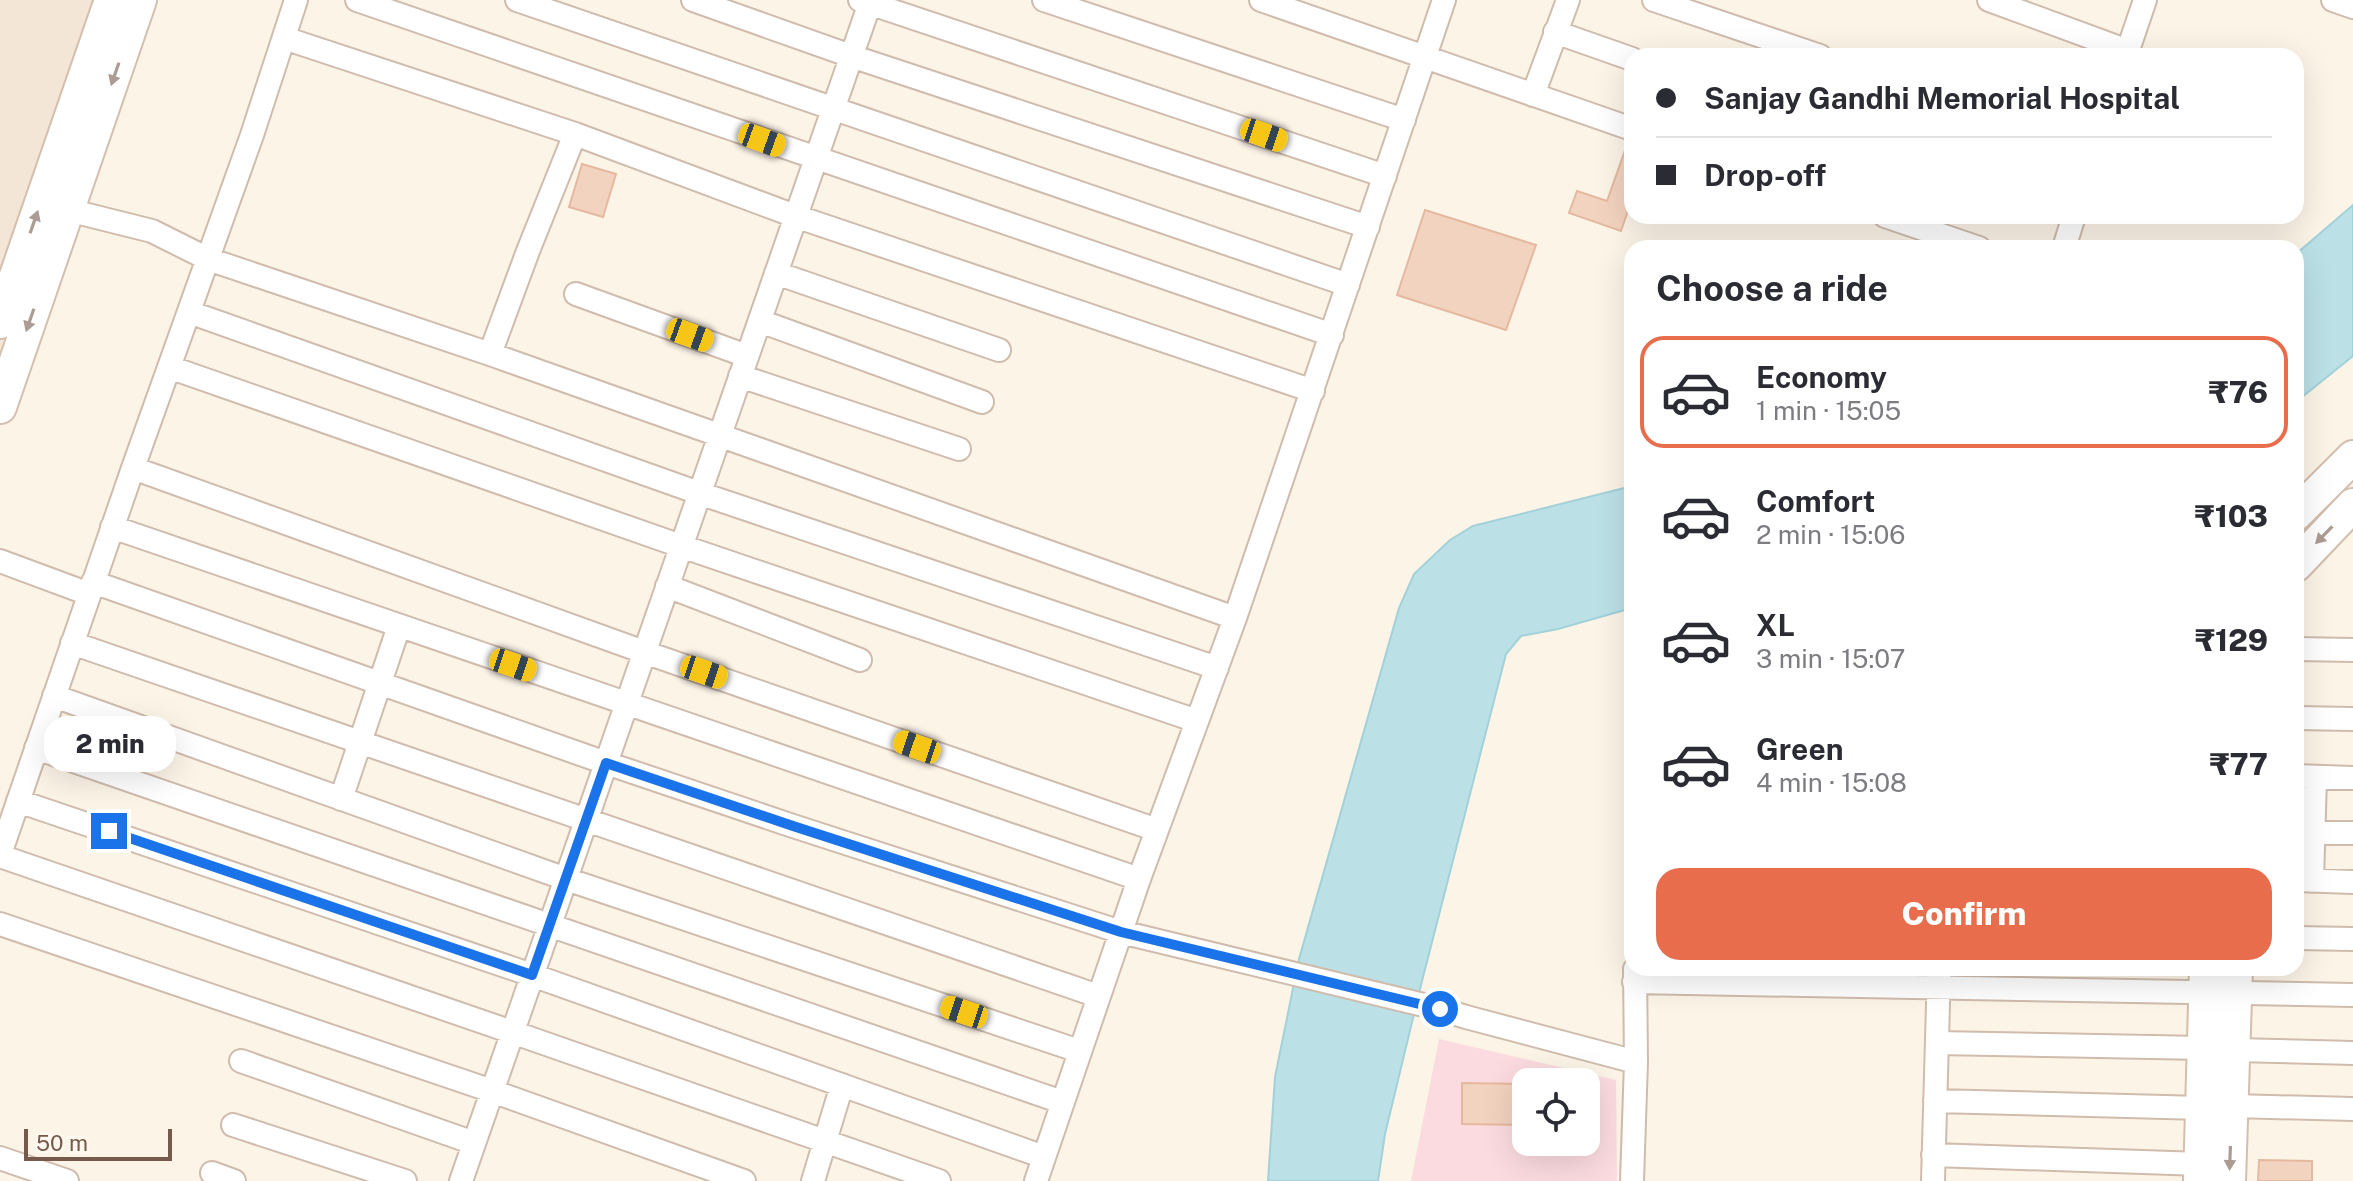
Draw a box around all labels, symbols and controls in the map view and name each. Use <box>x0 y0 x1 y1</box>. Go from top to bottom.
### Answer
one-way arrow <box>108 62 120 86</box>
text: Sanjay Gandhi Memorial Hospital <box>1704 80 2180 116</box>
car <box>1237 116 1291 154</box>
car <box>735 121 789 159</box>
text: Drop-off <box>1704 157 1826 193</box>
one-way arrow <box>29 210 41 234</box>
text: Choose a ride <box>1656 267 1888 309</box>
one-way arrow <box>24 308 36 332</box>
car <box>663 316 717 354</box>
icon: car <box>1660 356 1732 428</box>
text: Economy <box>1756 359 1887 395</box>
text: ₹76 <box>2209 374 2268 410</box>
text: 1 min · 15:05 <box>1756 395 1901 426</box>
icon: car <box>1660 480 1732 552</box>
text: Comfort <box>1756 483 1875 519</box>
text: ₹103 <box>2195 498 2268 534</box>
text: 2 min · 15:06 <box>1756 519 1905 550</box>
one-way arrow <box>2316 525 2334 544</box>
icon: car <box>1660 604 1732 676</box>
text: XL <box>1756 607 1795 643</box>
text: ₹129 <box>2195 622 2268 658</box>
text: 3 min · 15:07 <box>1756 643 1905 674</box>
car <box>486 646 540 684</box>
car <box>677 653 731 691</box>
callout: 2 min <box>43 715 175 771</box>
text: 2 min <box>75 728 145 759</box>
car <box>890 728 944 766</box>
icon: car <box>1660 728 1732 800</box>
text: Green <box>1756 731 1843 767</box>
text: ₹77 <box>2210 746 2268 782</box>
text: 4 min · 15:08 <box>1756 767 1907 798</box>
route end <box>91 813 127 849</box>
button: Confirm <box>1656 868 2272 960</box>
route start <box>1422 991 1458 1027</box>
car <box>937 993 991 1031</box>
map controls <box>1512 1068 1600 1156</box>
button: locate <box>1512 1068 1600 1156</box>
scale bar <box>24 1125 172 1161</box>
text: 50 m <box>36 1130 88 1156</box>
one-way arrow <box>2223 1146 2236 1171</box>

